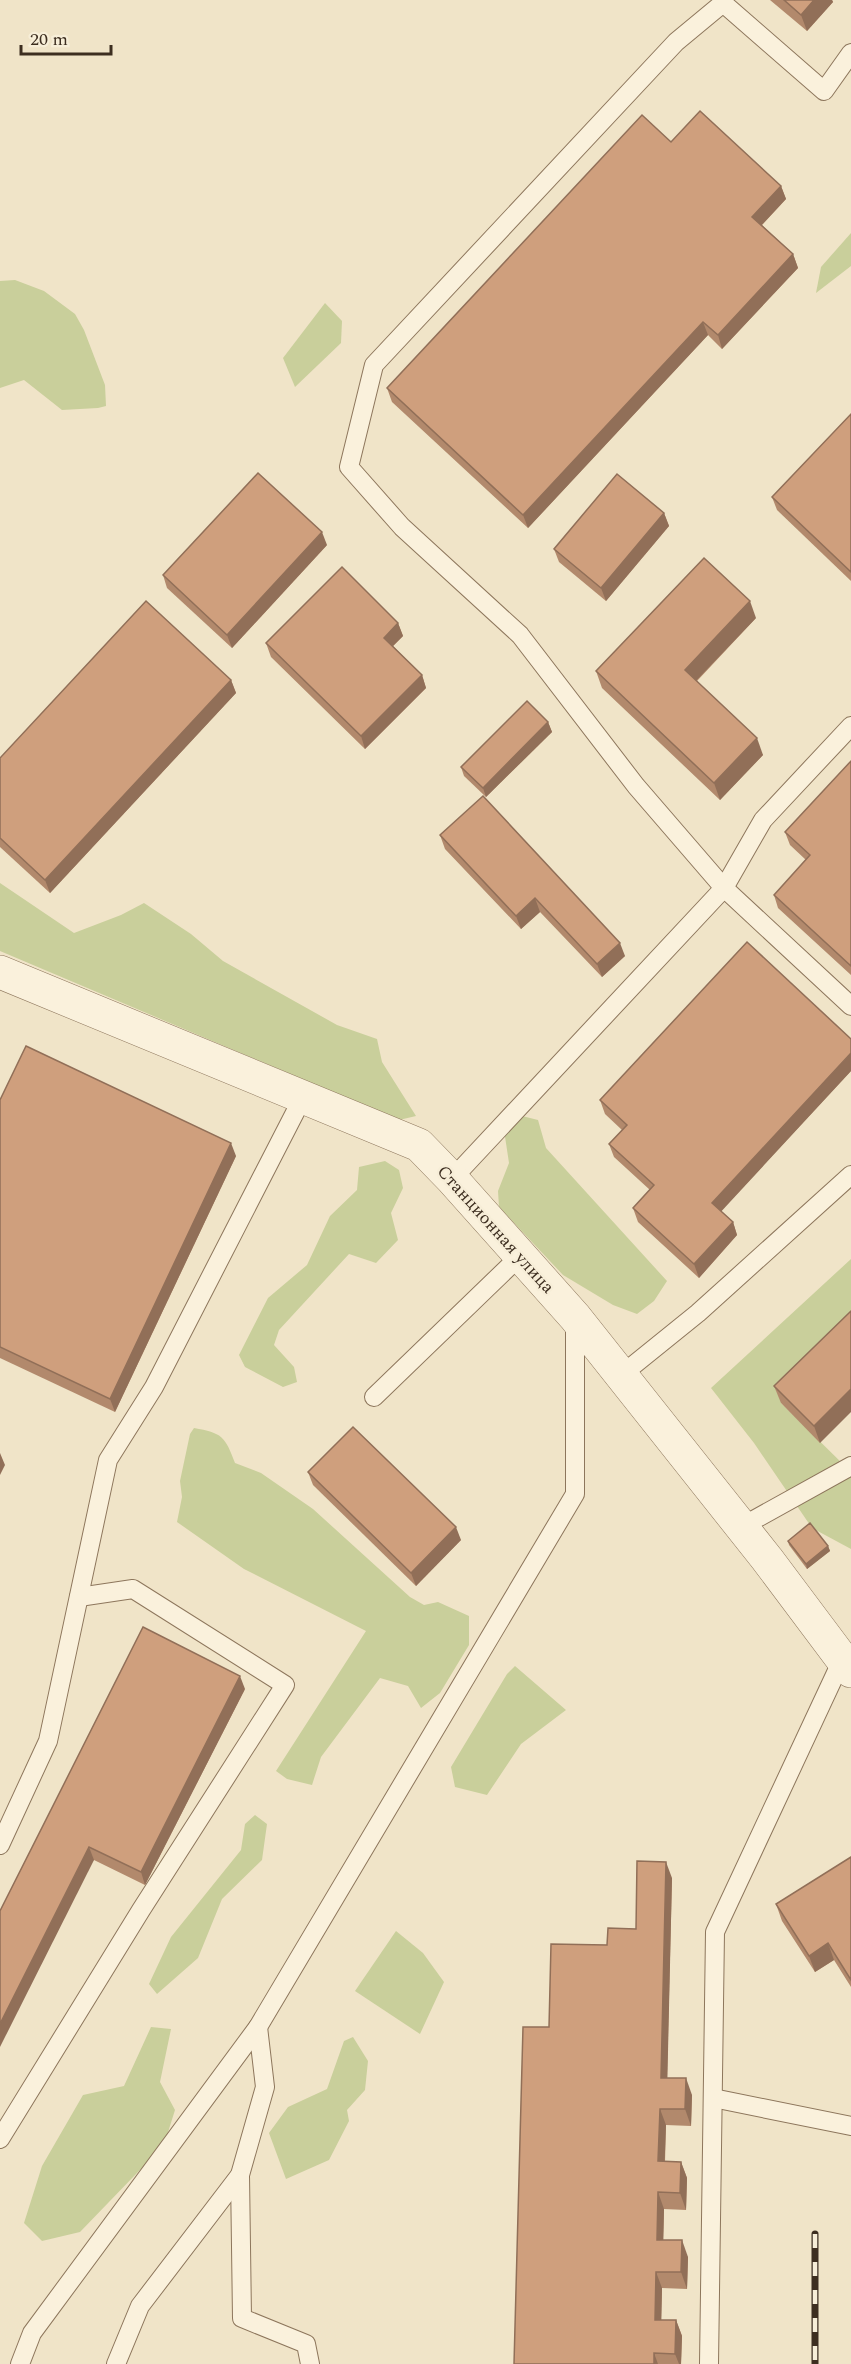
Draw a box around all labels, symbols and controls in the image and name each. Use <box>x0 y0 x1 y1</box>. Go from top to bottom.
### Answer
scale bar <box>21 18 111 56</box>
text: 20 m <box>30 26 68 53</box>
street label: Станционная улица <box>430 1159 561 1300</box>

